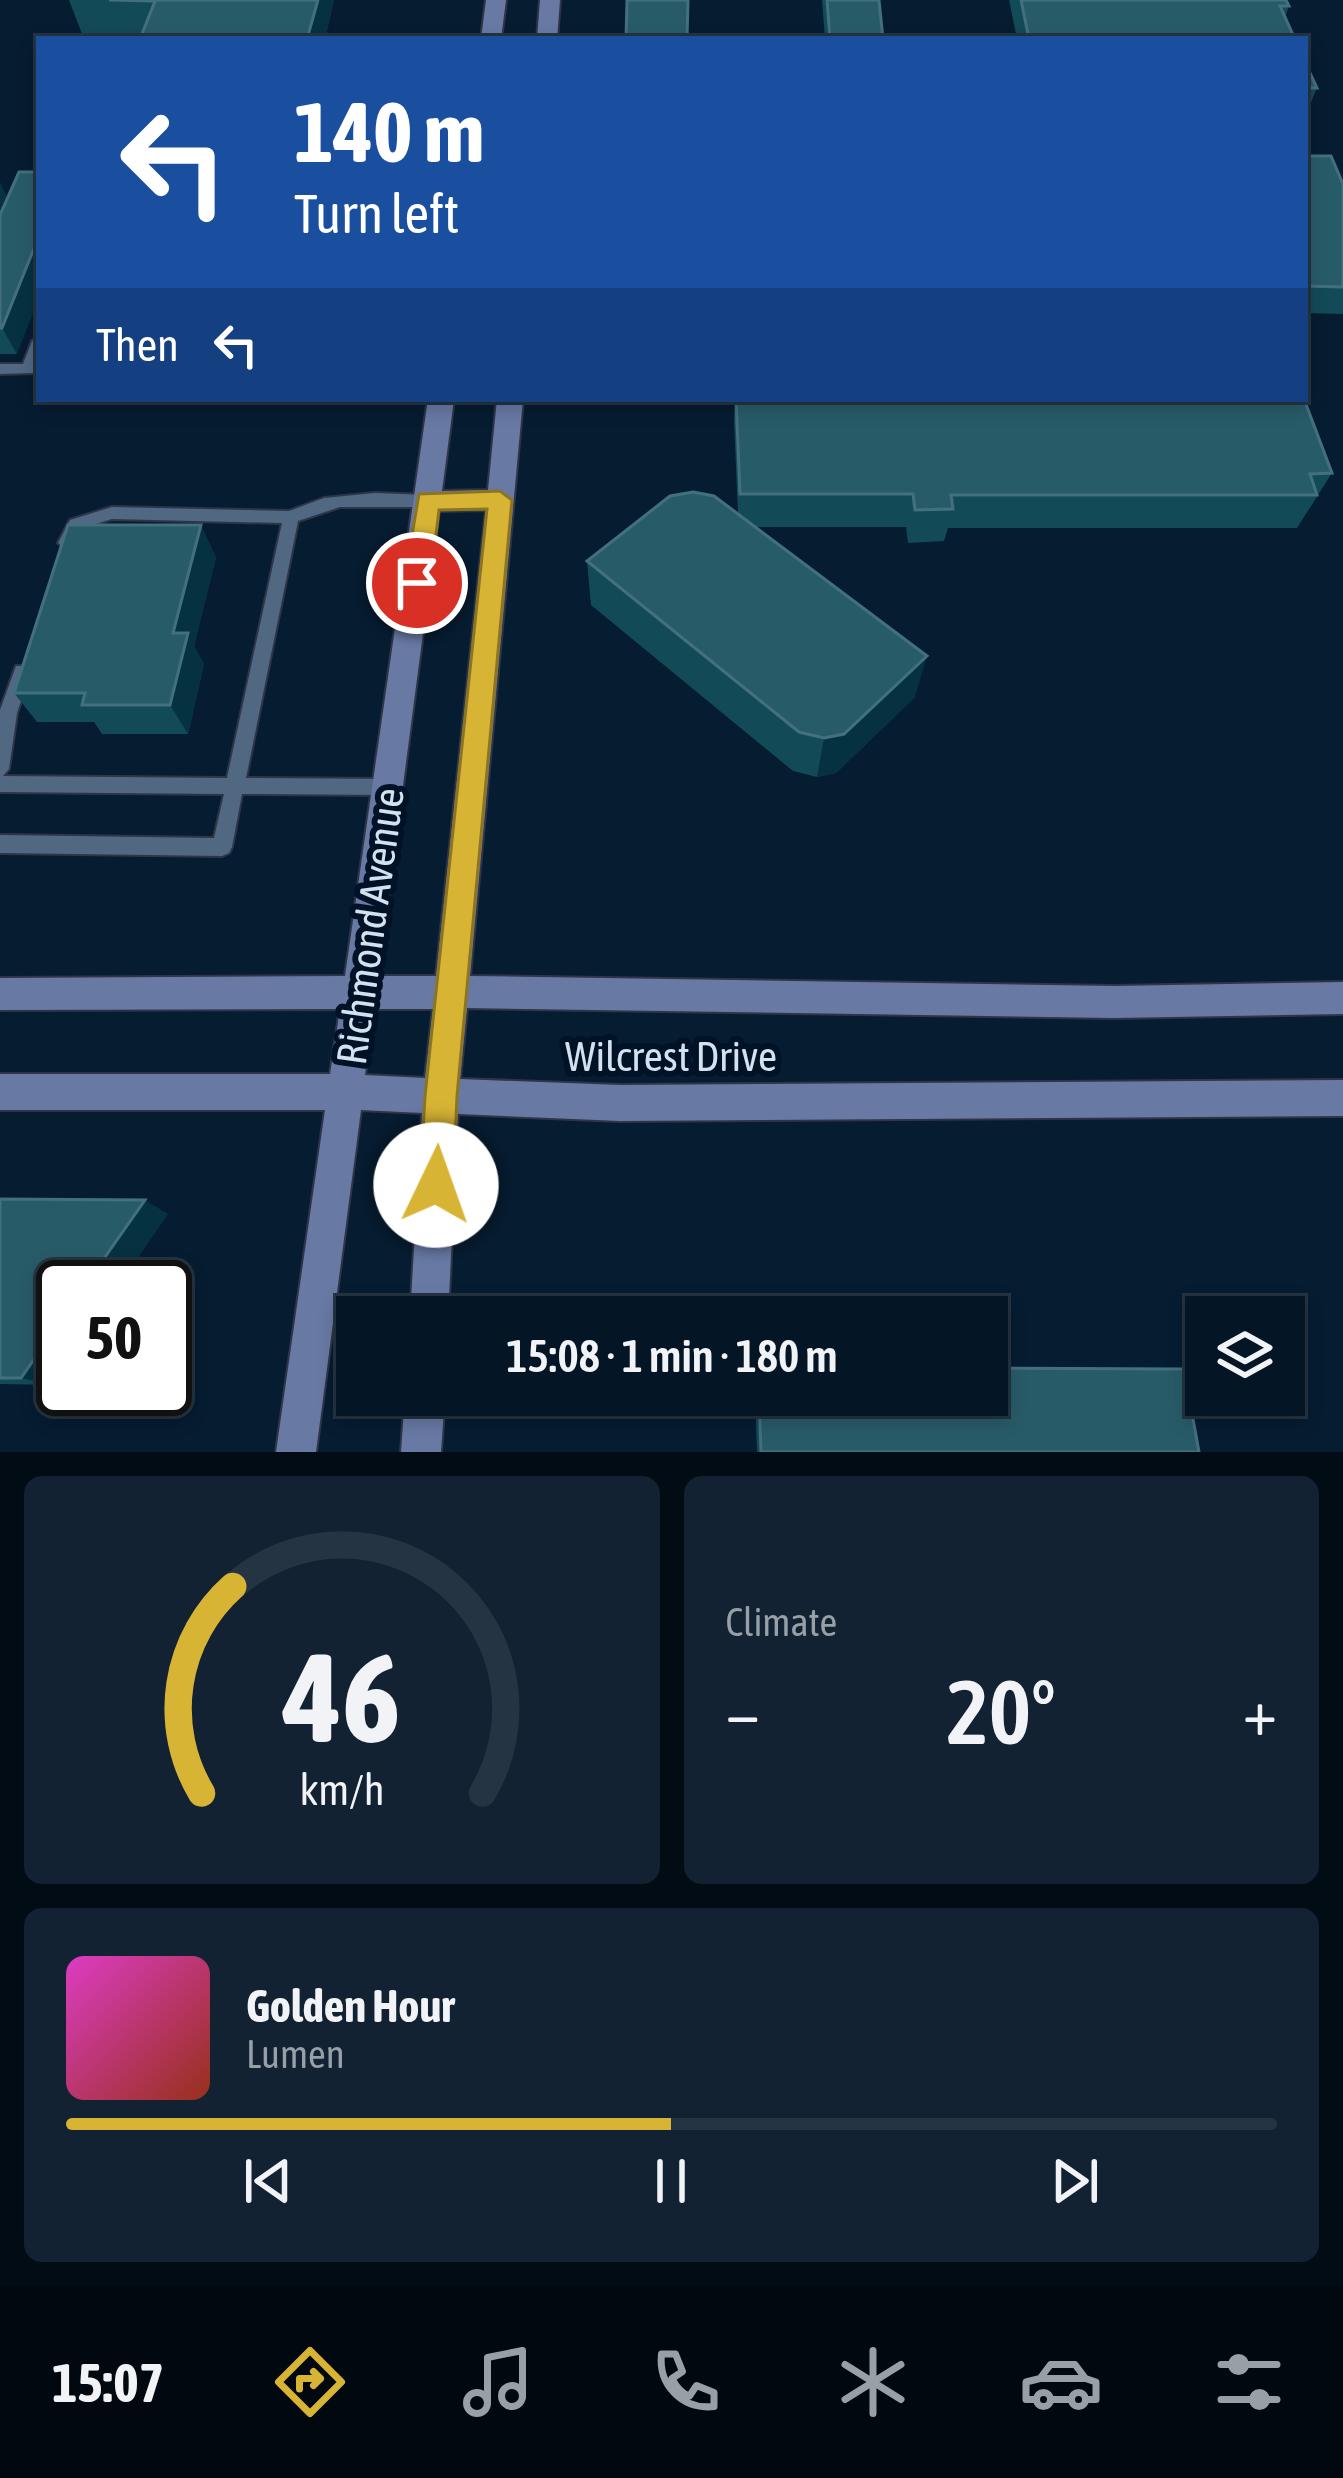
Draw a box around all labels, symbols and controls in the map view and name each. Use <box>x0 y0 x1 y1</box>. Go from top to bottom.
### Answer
icon: left <box>96 84 252 240</box>
text: 140 m <box>294 84 484 180</box>
text: Turn left <box>294 183 459 244</box>
icon: left <box>203 312 269 378</box>
text: Then <box>96 319 179 371</box>
pin <box>366 532 468 634</box>
icon: arrive <box>384 550 450 616</box>
street label: Richmond Avenue <box>327 785 413 1067</box>
street label: Wilcrest Drive <box>565 1032 777 1080</box>
position arrow <box>373 1122 499 1248</box>
speed limit sign: 50 <box>36 1260 192 1416</box>
map controls <box>1185 1296 1305 1416</box>
button: layers <box>1185 1296 1305 1416</box>
text: 15:08 · 1 min · 180 m <box>506 1330 838 1382</box>
text: Climate <box>726 1600 837 1644</box>
text: 46 <box>282 1625 400 1768</box>
text: 20° <box>947 1660 1056 1763</box>
text: − <box>726 1673 760 1749</box>
text: + <box>1243 1673 1277 1749</box>
text: km/h <box>299 1765 384 1814</box>
text: Golden Hour <box>246 1980 455 2032</box>
text: Lumen <box>246 2032 345 2076</box>
icon: previous <box>235 2148 301 2214</box>
icon: pause <box>638 2148 704 2214</box>
icon: next <box>1042 2148 1108 2214</box>
icon: directions <box>268 2340 352 2424</box>
icon: music <box>456 2340 540 2424</box>
icon: phone <box>644 2340 728 2424</box>
icon: climate <box>831 2340 915 2424</box>
icon: car <box>1019 2340 1103 2424</box>
icon: filters <box>1207 2340 1291 2424</box>
text: 15:07 <box>52 2352 164 2413</box>

